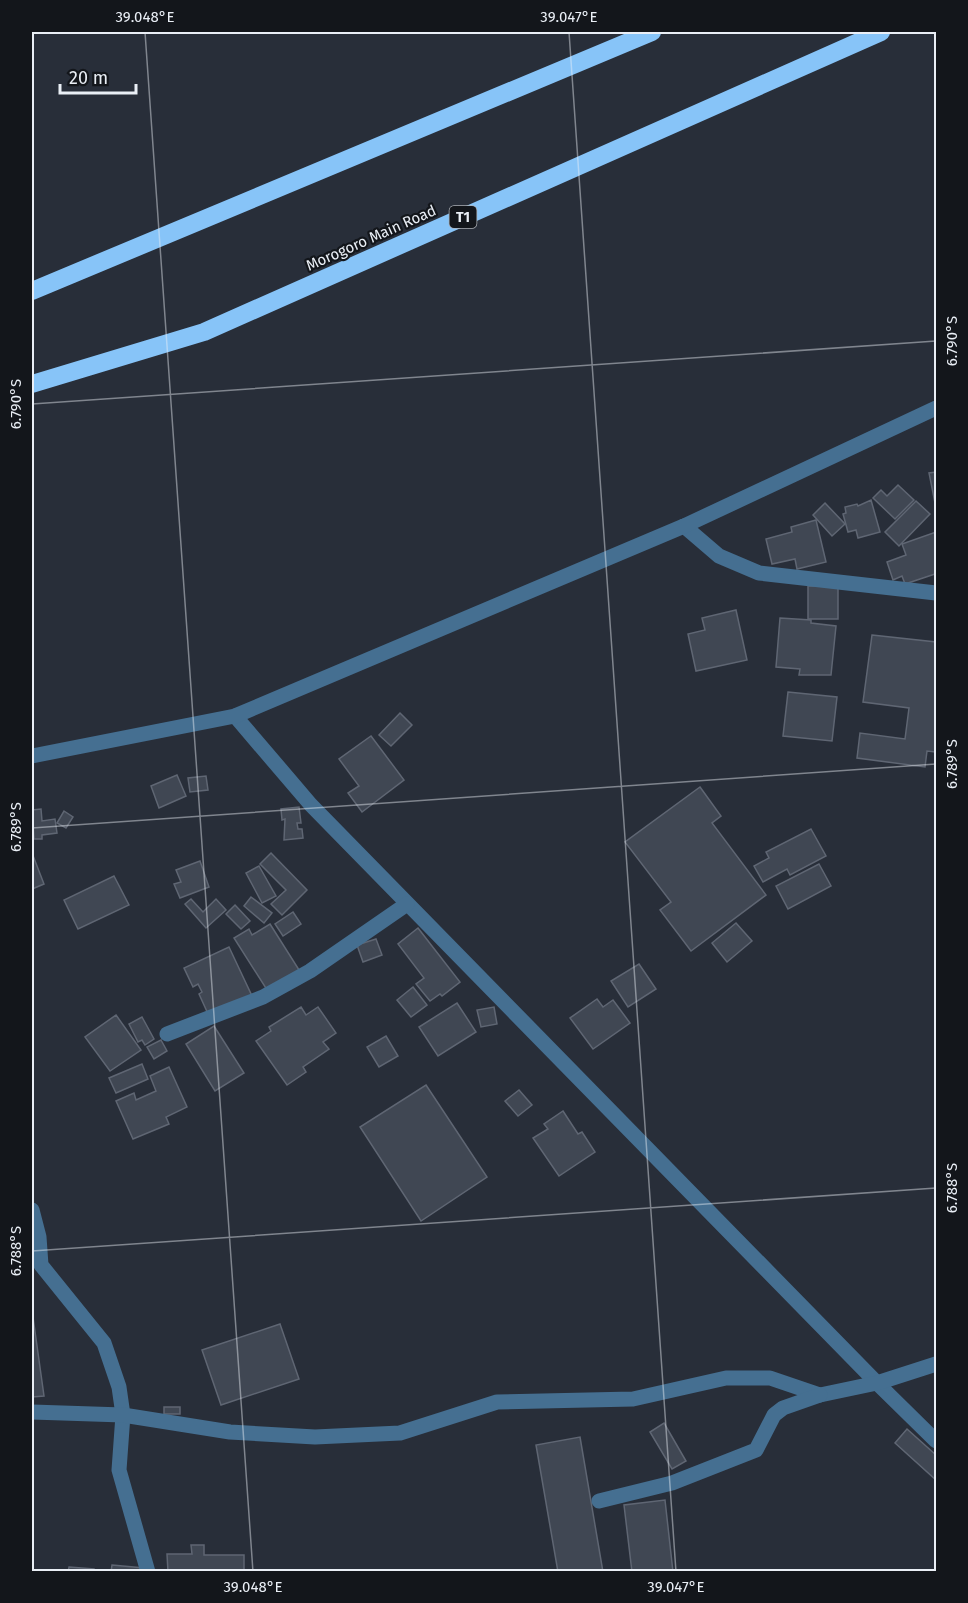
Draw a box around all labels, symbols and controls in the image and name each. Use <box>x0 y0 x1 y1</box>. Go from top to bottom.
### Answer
text: 39.048°E <box>115 8 175 26</box>
text: 39.047°E <box>540 8 598 26</box>
scale bar <box>60 57 136 95</box>
text: 20 m <box>69 67 108 89</box>
street label: Morogoro Main Road <box>303 201 439 275</box>
road number: T1 <box>450 206 476 228</box>
text: 6.790°S <box>943 316 961 366</box>
text: 6.790°S <box>7 379 25 429</box>
text: 6.789°S <box>943 739 961 789</box>
text: 6.789°S <box>7 802 25 852</box>
text: 6.788°S <box>943 1163 961 1213</box>
text: 6.788°S <box>7 1226 25 1276</box>
text: 39.048°E <box>223 1578 283 1596</box>
text: 39.047°E <box>647 1578 705 1596</box>

